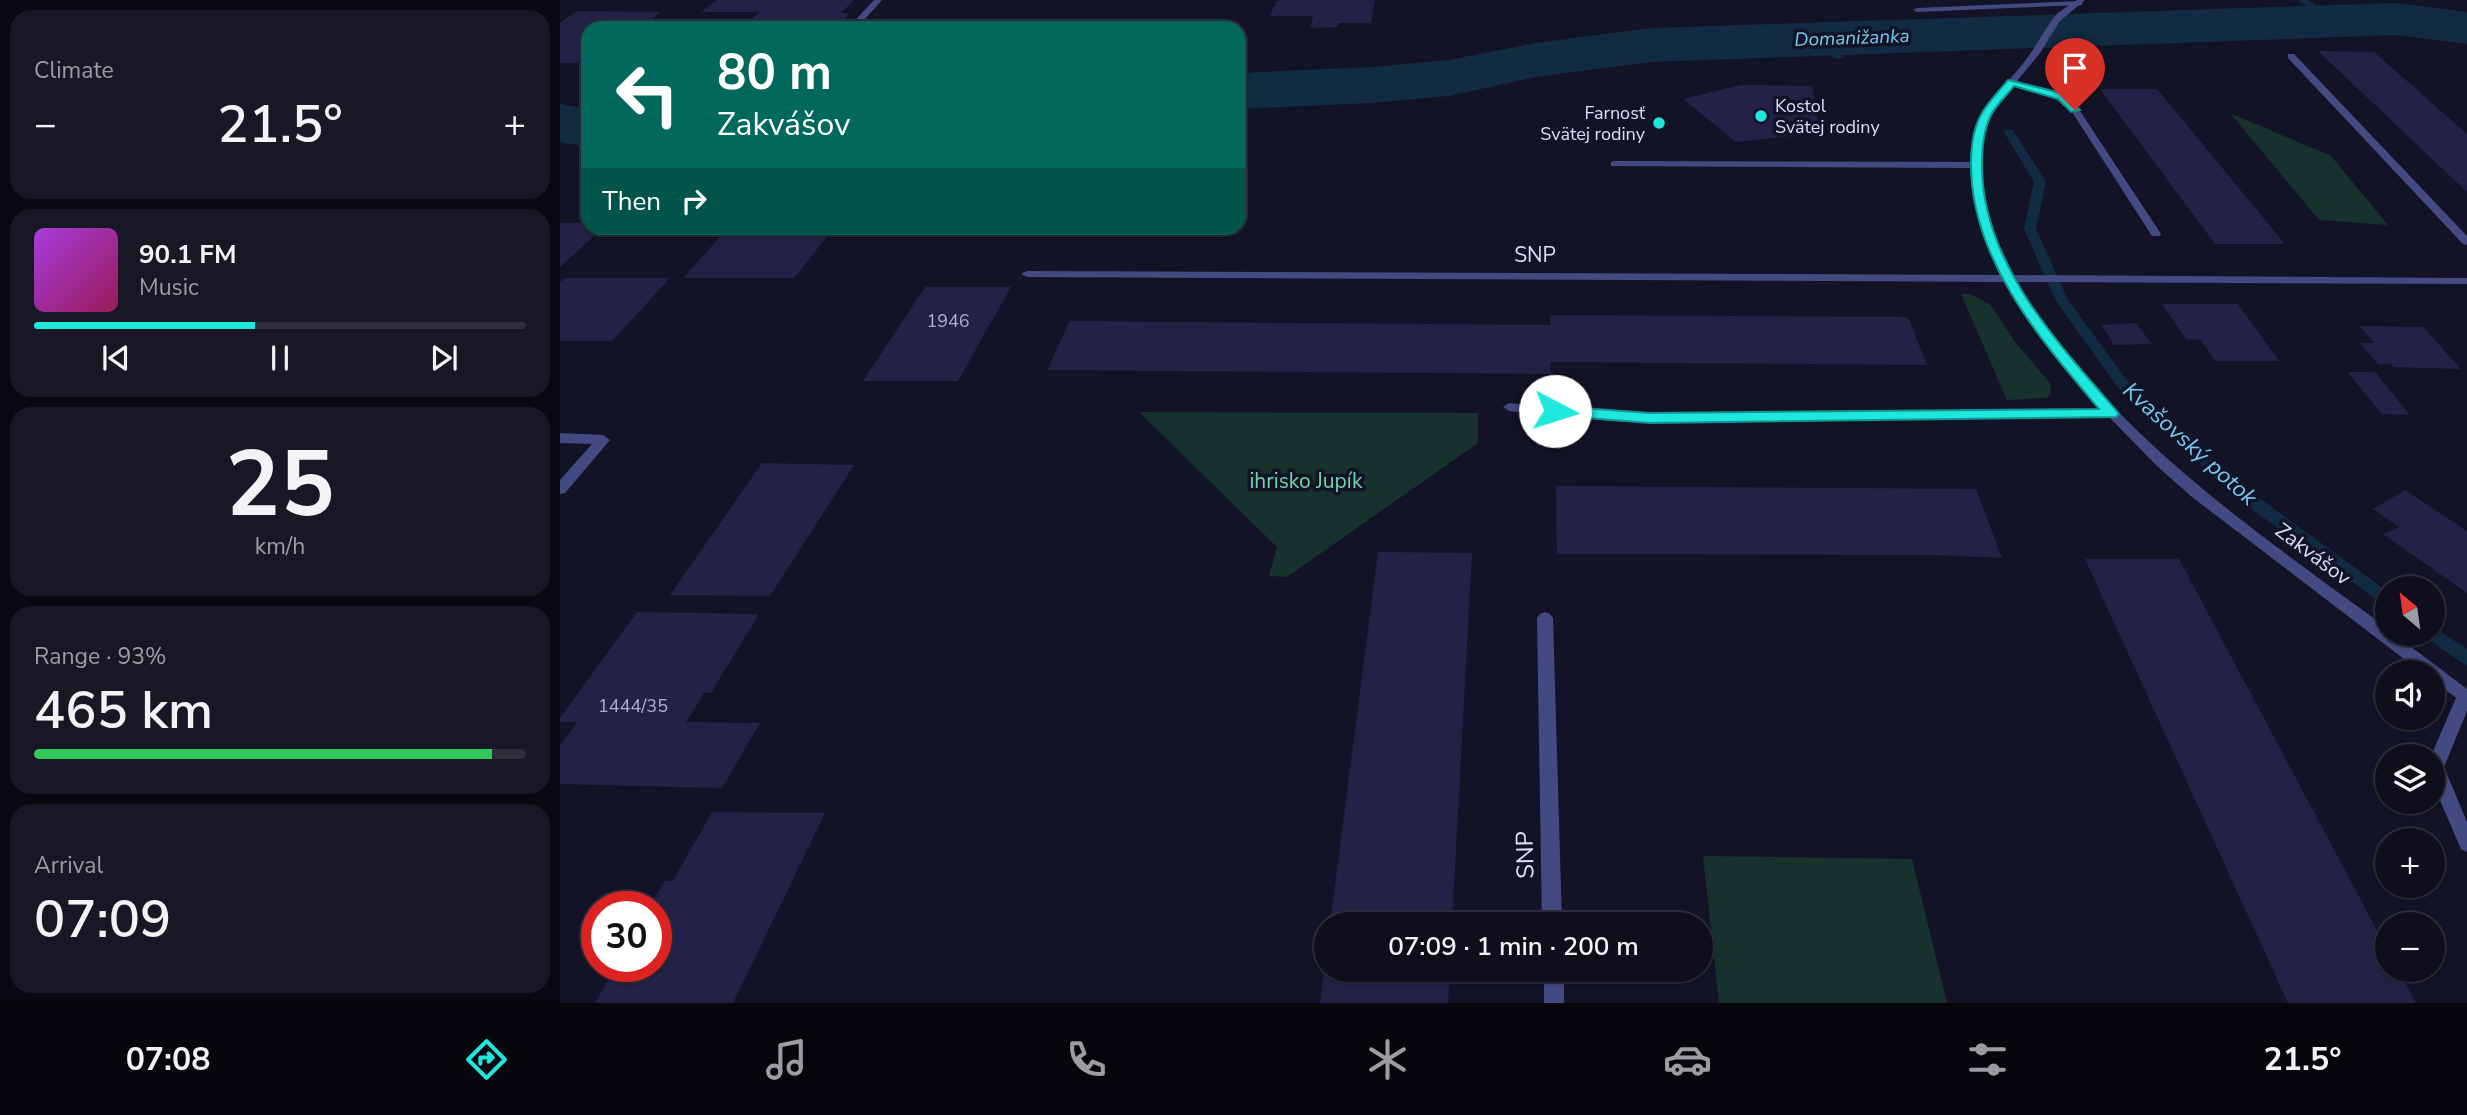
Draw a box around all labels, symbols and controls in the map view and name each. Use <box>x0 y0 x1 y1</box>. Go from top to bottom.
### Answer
water label: Domanižanka <box>1794 23 1910 53</box>
pin <box>2045 38 2105 110</box>
text: 80 m <box>717 39 832 106</box>
icon: left <box>602 49 693 140</box>
icon: arrive <box>2056 49 2094 87</box>
text: Climate <box>34 55 114 86</box>
text: 21.5° <box>217 89 343 160</box>
place label: Kostol Svätej rodiny <box>1775 94 1880 139</box>
text: − <box>34 99 57 150</box>
text: + <box>503 99 526 150</box>
place label: Farnosť Svätej rodiny <box>1540 101 1646 146</box>
text: Zakvášov <box>717 103 851 146</box>
marker: Kostol Svätej rodiny <box>1753 108 1769 124</box>
marker: Farnosť Svätej rodiny <box>1651 115 1667 131</box>
icon: right <box>675 182 713 220</box>
text: Then <box>602 184 661 219</box>
text: 90.1 FM <box>139 237 236 272</box>
street label: SNP <box>1514 241 1556 269</box>
text: Music <box>139 272 199 303</box>
house number: 1946 <box>926 309 970 333</box>
icon: previous <box>97 339 135 377</box>
icon: pause <box>261 339 299 377</box>
icon: next <box>425 339 463 377</box>
position arrow <box>1518 374 1592 448</box>
water label: Kvašovský potok <box>2116 375 2264 513</box>
text: 25 <box>225 423 335 547</box>
park label: ihrisko Jupík <box>1249 467 1363 495</box>
street label: Zakvášov <box>2270 516 2357 592</box>
text: km/h <box>255 531 305 562</box>
north arrow <box>2375 576 2445 646</box>
map controls <box>2375 576 2445 982</box>
text: Range · 93% <box>34 641 166 672</box>
button: sound <box>2375 660 2445 730</box>
text: 465 km <box>34 675 213 746</box>
house number: 1444/35 <box>598 694 668 718</box>
button: layers <box>2375 744 2445 814</box>
button: + <box>2375 828 2445 898</box>
street label: SNP <box>1509 831 1541 879</box>
text: Arrival <box>34 850 103 881</box>
text: 07:09 <box>34 884 171 955</box>
speed limit sign: 30 <box>581 891 672 982</box>
button: − <box>2375 912 2445 982</box>
text: 07:09 · 1 min · 200 m <box>1388 929 1639 964</box>
icon: directions <box>462 1035 511 1084</box>
icon: music <box>762 1035 811 1084</box>
icon: phone <box>1062 1035 1111 1084</box>
icon: climate <box>1363 1035 1412 1084</box>
icon: car <box>1663 1035 1712 1084</box>
icon: filters <box>1963 1035 2012 1084</box>
text: 07:08 <box>126 1038 210 1081</box>
text: 21.5° <box>2264 1038 2341 1081</box>

